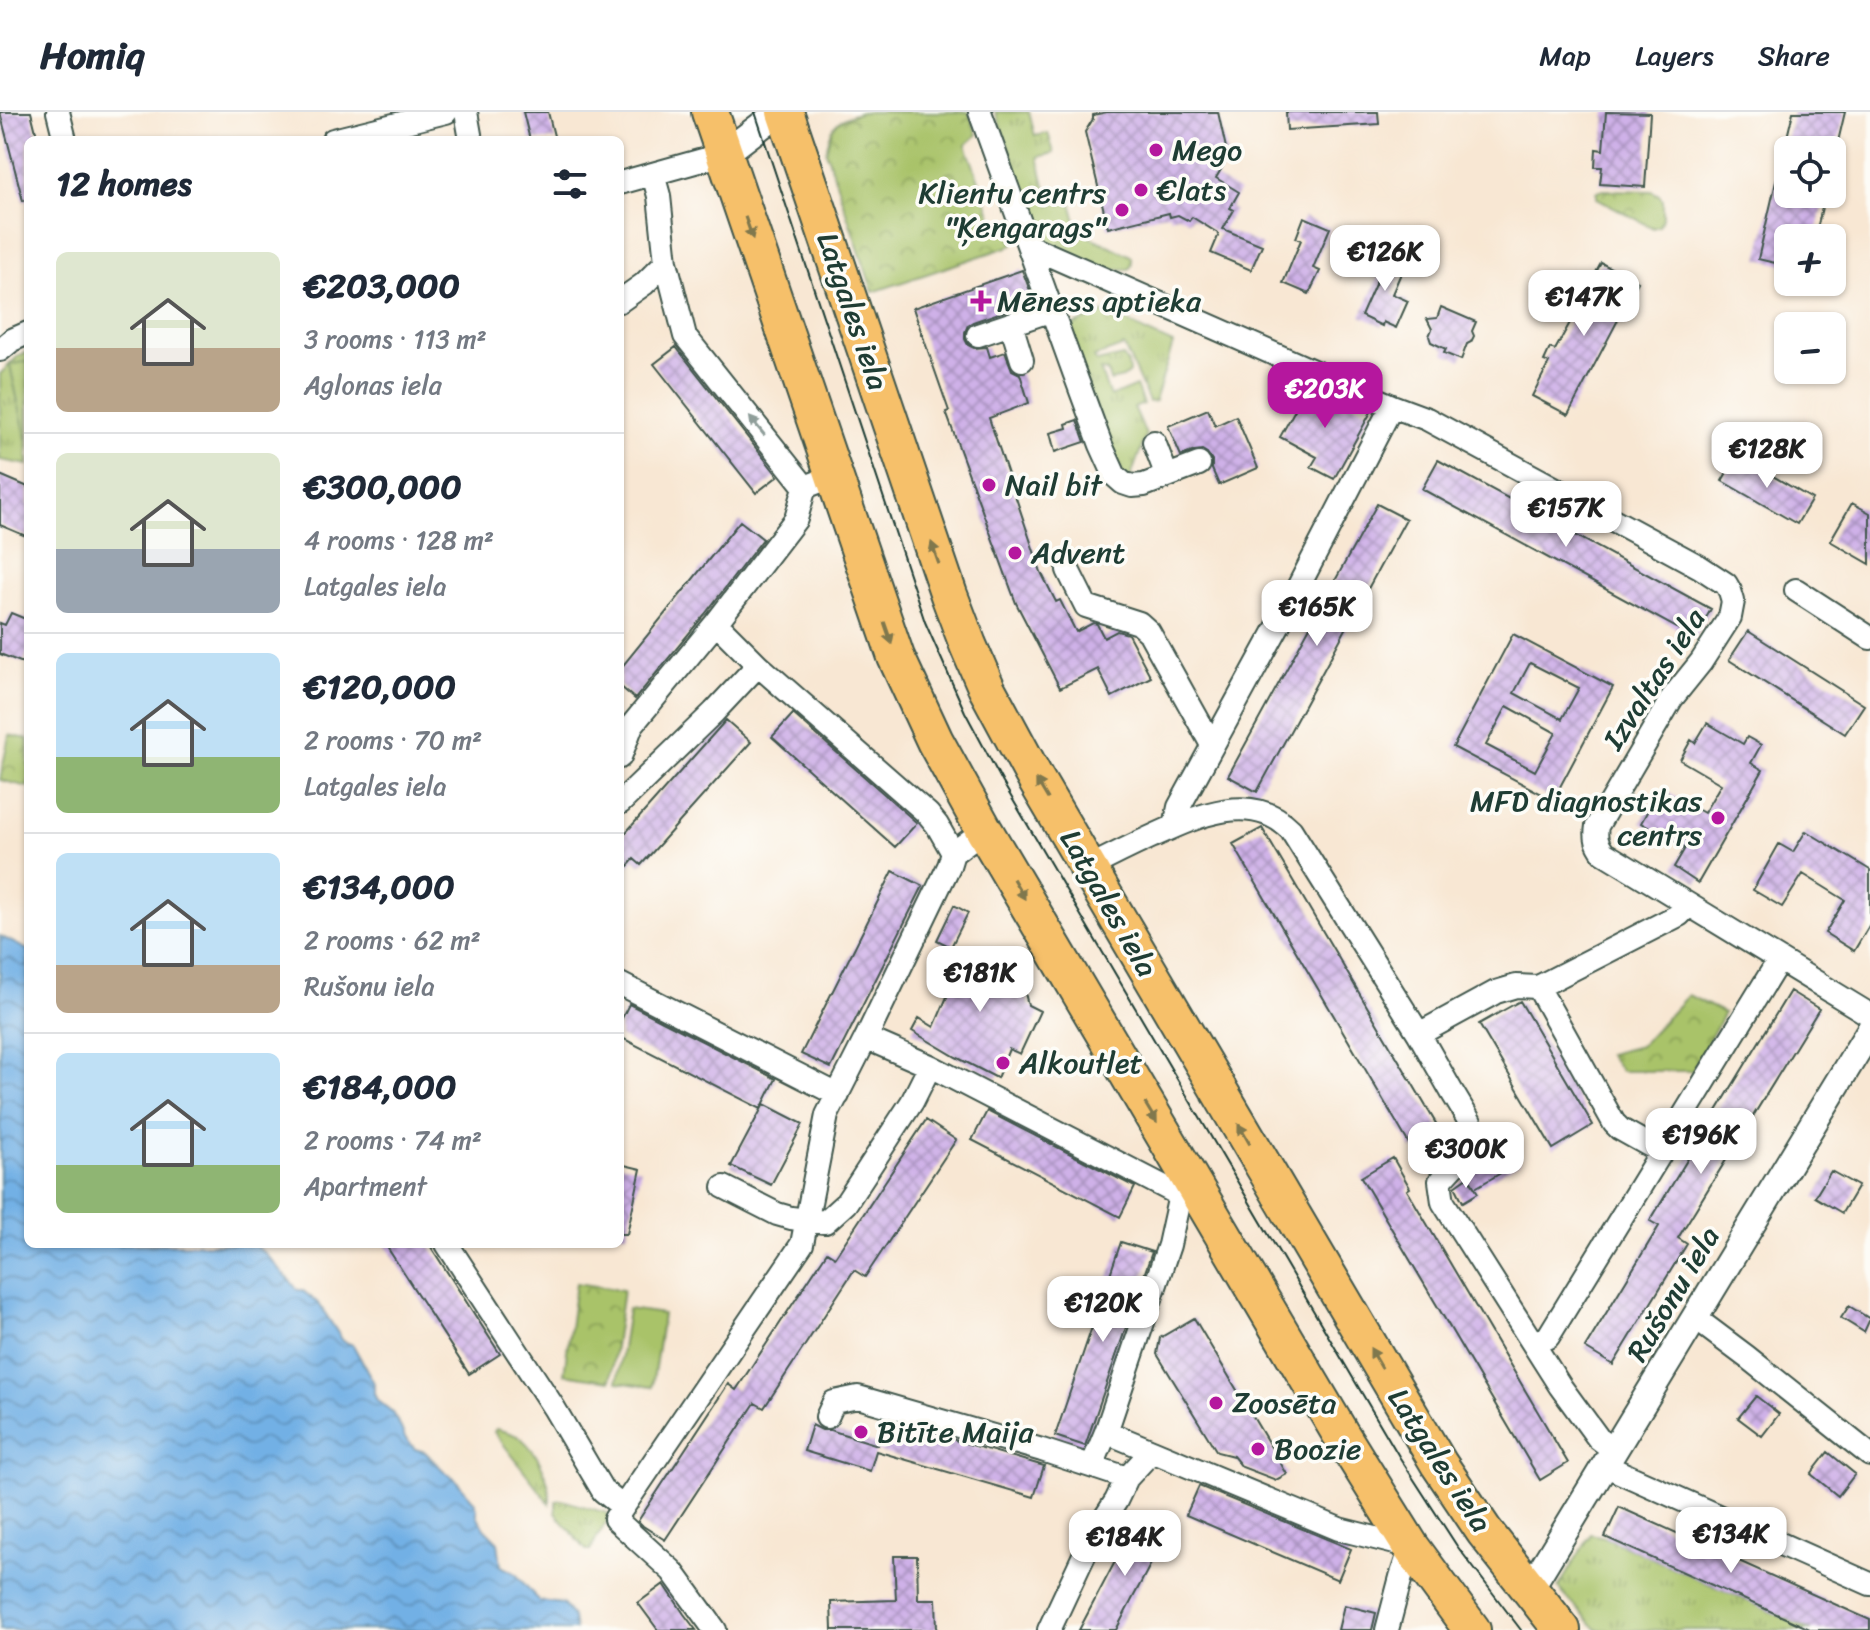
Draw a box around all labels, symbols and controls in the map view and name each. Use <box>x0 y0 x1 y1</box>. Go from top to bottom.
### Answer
text: Homiq <box>40 22 144 89</box>
text: Map <box>1539 31 1591 80</box>
text: Layers <box>1635 31 1714 80</box>
text: Share <box>1758 31 1830 80</box>
place label: Mego <box>1172 123 1242 177</box>
map controls <box>1774 136 1846 384</box>
button: locate <box>1774 136 1846 208</box>
marker: Mego <box>1147 141 1165 159</box>
text: 12 homes <box>56 154 192 214</box>
icon: filters <box>548 162 592 206</box>
place label: €lats <box>1156 163 1227 217</box>
place label: Klientu centrs "Ķengarags" <box>919 166 1108 254</box>
marker: €lats <box>1132 181 1150 199</box>
marker: Klientu centrs "Ķengarags" <box>1113 201 1131 219</box>
one-way arrow <box>743 216 756 240</box>
button: + <box>1774 224 1846 296</box>
street label: Latgales iela <box>801 225 905 397</box>
pin: €126K <box>1329 225 1441 293</box>
text: €126K <box>1348 228 1422 274</box>
text: €203,000 <box>304 256 460 316</box>
pin: €147K <box>1528 270 1640 338</box>
text: €147K <box>1546 273 1622 319</box>
place label: Mēness aptieka <box>997 274 1202 328</box>
icon: home <box>120 284 216 380</box>
marker: Mēness aptieka <box>972 292 990 310</box>
button: − <box>1774 312 1846 384</box>
text: 3 rooms · 113 m² <box>304 316 487 362</box>
text: Aglonas iela <box>304 362 442 408</box>
pin: €203K <box>1269 362 1381 430</box>
text: €203K <box>1286 365 1364 411</box>
one-way arrow <box>749 416 766 436</box>
pin: €128K <box>1711 422 1823 490</box>
text: €128K <box>1730 425 1804 471</box>
text: €300,000 <box>304 457 462 517</box>
place label: Nail bit <box>1005 458 1104 512</box>
marker: Nail bit <box>980 476 998 494</box>
pin: €157K <box>1510 481 1622 549</box>
text: €157K <box>1529 484 1603 530</box>
icon: home <box>120 485 216 581</box>
text: 4 rooms · 128 m² <box>304 517 494 563</box>
place label: Advent <box>1030 526 1125 580</box>
one-way arrow <box>928 541 940 565</box>
marker: Advent <box>1006 544 1024 562</box>
text: Latgales iela <box>304 563 446 609</box>
pin: €165K <box>1261 580 1373 648</box>
text: €165K <box>1280 583 1354 629</box>
street label: Izvaltas iela <box>1587 596 1721 762</box>
one-way arrow <box>882 621 894 645</box>
text: €120,000 <box>304 657 456 717</box>
icon: home <box>120 685 216 781</box>
text: 2 rooms · 70 m² <box>304 717 482 763</box>
text: Latgales iela <box>304 763 446 809</box>
place label: MFD diagnostikas centrs <box>1470 774 1702 862</box>
one-way arrow <box>1035 778 1049 800</box>
marker: MFD diagnostikas centrs <box>1709 809 1727 827</box>
street label: Latgales iela <box>1045 818 1173 988</box>
text: €134,000 <box>304 857 455 917</box>
one-way arrow <box>1012 878 1026 900</box>
icon: home <box>120 885 216 981</box>
text: 2 rooms · 62 m² <box>304 917 481 963</box>
pin: €181K <box>924 946 1036 1014</box>
text: €181K <box>944 949 1016 995</box>
text: Rušonu iela <box>304 963 435 1009</box>
place label: Alkoutlet <box>1018 1036 1143 1090</box>
marker: Alkoutlet <box>994 1054 1012 1072</box>
text: €184,000 <box>304 1057 457 1117</box>
icon: home <box>120 1085 216 1181</box>
one-way arrow <box>1144 1102 1158 1124</box>
pin: €196K <box>1645 1108 1757 1176</box>
text: €196K <box>1664 1111 1738 1157</box>
text: 2 rooms · 74 m² <box>304 1117 482 1163</box>
pin: €300K <box>1410 1122 1522 1190</box>
one-way arrow <box>1237 1123 1251 1145</box>
text: €300K <box>1426 1125 1506 1171</box>
text: Apartment <box>304 1163 427 1209</box>
street label: Rušonu iela <box>1611 1216 1735 1372</box>
pin: €120K <box>1047 1276 1159 1344</box>
text: €120K <box>1065 1279 1141 1325</box>
one-way arrow <box>1369 1347 1383 1370</box>
place label: Zoosēta <box>1232 1376 1336 1430</box>
street label: Latgales iela <box>1373 1376 1507 1544</box>
marker: Zoosēta <box>1207 1394 1225 1412</box>
place label: Bitīte Maija <box>877 1405 1035 1459</box>
place label: Boozie <box>1274 1422 1361 1476</box>
marker: Bitīte Maija <box>852 1423 870 1441</box>
marker: Boozie <box>1249 1440 1267 1458</box>
pin: €134K <box>1675 1507 1787 1575</box>
pin: €184K <box>1069 1510 1181 1578</box>
text: €134K <box>1694 1510 1768 1556</box>
text: €184K <box>1087 1513 1163 1559</box>

